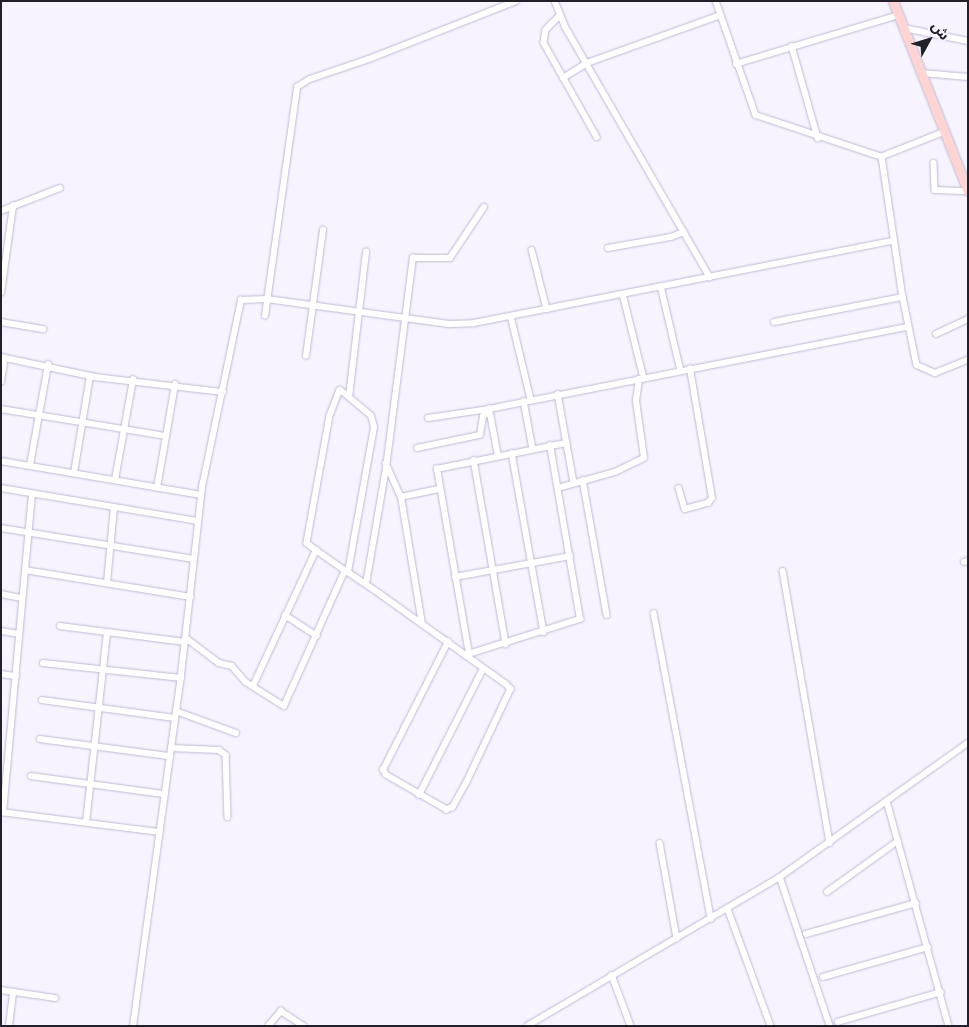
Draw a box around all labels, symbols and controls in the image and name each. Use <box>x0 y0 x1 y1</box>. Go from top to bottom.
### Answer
north arrow <box>904 15 954 65</box>
text: ش <box>928 17 954 43</box>

